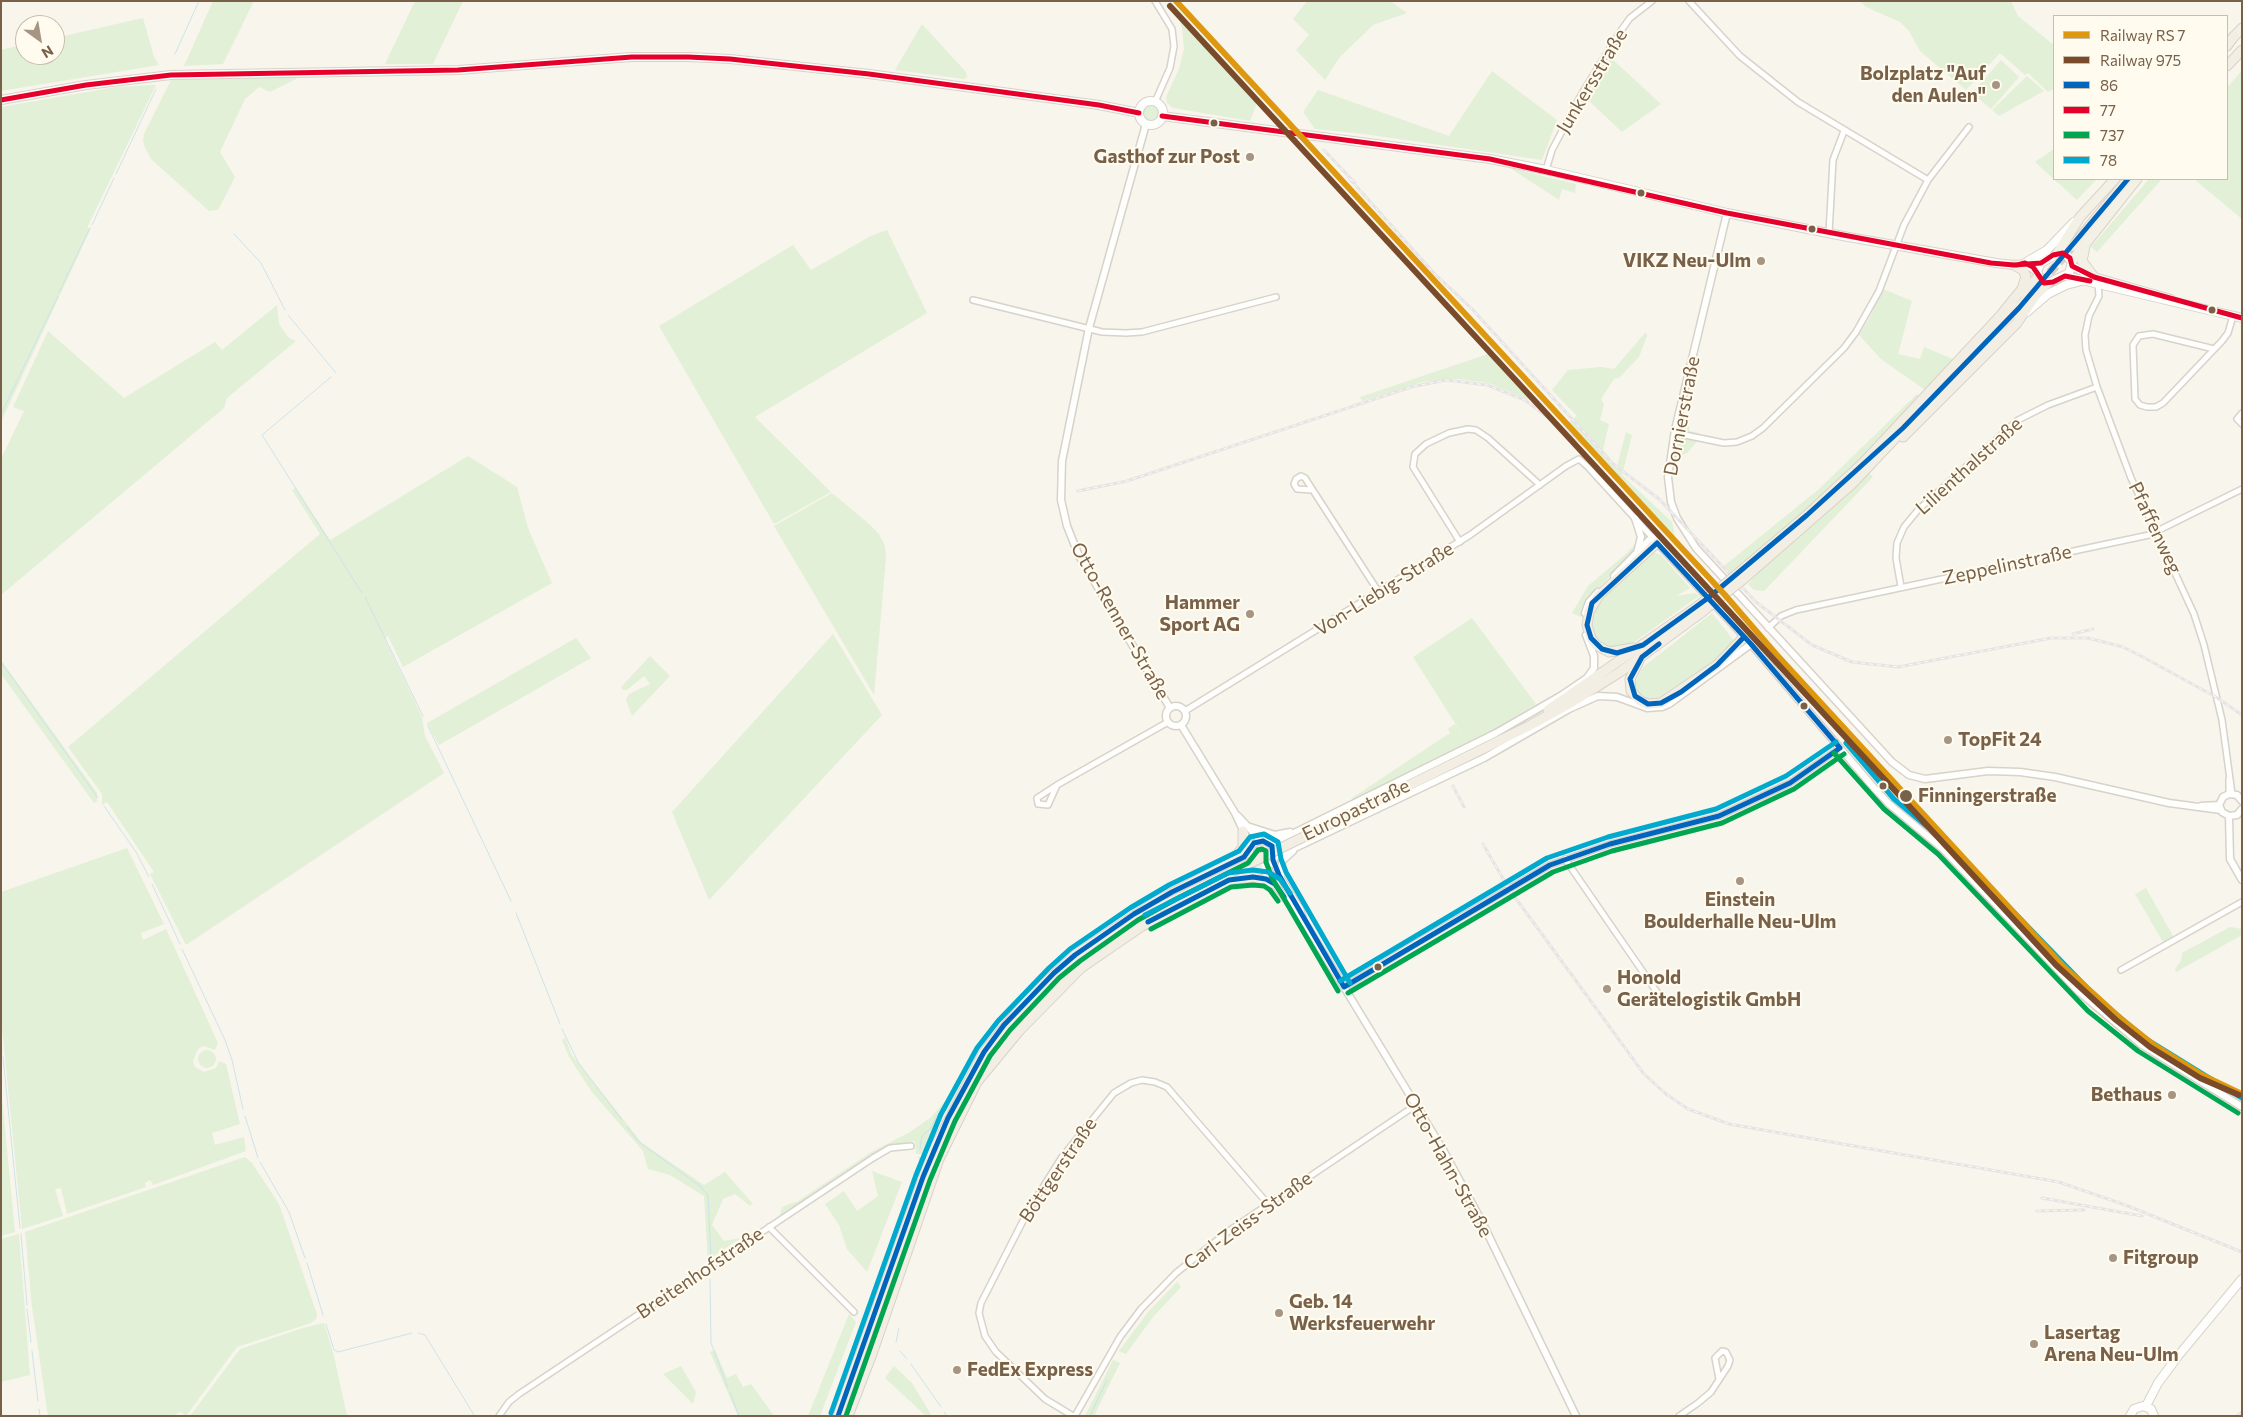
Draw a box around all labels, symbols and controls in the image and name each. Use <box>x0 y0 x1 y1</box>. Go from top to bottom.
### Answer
north arrow <box>15 15 65 65</box>
legend <box>2053 15 2228 180</box>
street label: Junkersstraße <box>1552 25 1632 137</box>
text: Railway RS 7 <box>2100 26 2185 44</box>
text: N <box>39 42 57 62</box>
text: Railway 975 <box>2100 51 2181 69</box>
place label: Bolzplatz "Auf den Aulen" <box>1860 63 1986 107</box>
text: 86 <box>2100 76 2118 94</box>
marker: Bolzplatz "Auf den Aulen" <box>1990 79 2002 91</box>
text: 77 <box>2100 101 2116 119</box>
unlabelled marker <box>1209 118 1219 128</box>
text: 737 <box>2100 126 2124 144</box>
place label: Gasthof zur Post <box>1094 146 1240 168</box>
marker: Gasthof zur Post <box>1244 151 1256 163</box>
text: 78 <box>2100 151 2117 169</box>
unlabelled marker <box>1636 188 1646 198</box>
unlabelled marker <box>1807 224 1817 234</box>
place label: VIKZ Neu-Ulm <box>1623 250 1751 272</box>
marker: VIKZ Neu-Ulm <box>1755 255 1767 267</box>
unlabelled marker <box>2207 305 2217 315</box>
street label: Dornierstraße <box>1659 354 1705 478</box>
street label: Lilienthalstraße <box>1911 412 2027 520</box>
street label: Pfaffenweg <box>2124 478 2186 578</box>
street label: Von-Liebig-Straße <box>1310 537 1458 641</box>
street label: Otto-Renner-Straße <box>1066 538 1174 704</box>
street label: Zeppelinstraße <box>1940 540 2074 590</box>
place label: Hammer Sport AG <box>1160 592 1240 636</box>
marker: Hammer Sport AG <box>1244 608 1256 620</box>
unlabelled marker <box>1799 701 1809 711</box>
place label: TopFit 24 <box>1958 729 2042 751</box>
marker: TopFit 24 <box>1942 734 1954 746</box>
street label: Europastraße <box>1298 774 1414 846</box>
unlabelled marker <box>1878 781 1888 791</box>
place label: Finningerstraße <box>1918 785 2056 807</box>
marker: Finningerstraße <box>1898 788 1914 804</box>
marker: Einstein Boulderhalle Neu-Ulm <box>1734 875 1746 887</box>
place label: Einstein Boulderhalle Neu-Ulm <box>1644 889 1836 933</box>
unlabelled marker <box>1373 962 1383 972</box>
place label: Honold Gerätelogistik GmbH <box>1617 967 1801 1011</box>
marker: Honold Gerätelogistik GmbH <box>1601 983 1613 995</box>
place label: Bethaus <box>2091 1084 2162 1106</box>
street label: Otto-Hahn-Straße <box>1399 1089 1497 1241</box>
marker: Bethaus <box>2166 1089 2178 1101</box>
street label: Böttgerstraße <box>1015 1113 1101 1227</box>
street label: Carl-Zeiss-Straße <box>1179 1167 1317 1275</box>
street label: Breitenhofstraße <box>632 1222 768 1324</box>
place label: Fitgroup <box>2123 1247 2199 1269</box>
marker: Fitgroup <box>2107 1252 2119 1264</box>
place label: Geb. 14 Werksfeuerwehr <box>1289 1291 1435 1335</box>
marker: Geb. 14 Werksfeuerwehr <box>1273 1307 1285 1319</box>
place label: Lasertag Arena Neu-Ulm <box>2044 1322 2179 1366</box>
marker: Lasertag Arena Neu-Ulm <box>2028 1338 2040 1350</box>
place label: FedEx Express <box>967 1359 1093 1381</box>
marker: FedEx Express <box>951 1364 963 1376</box>

